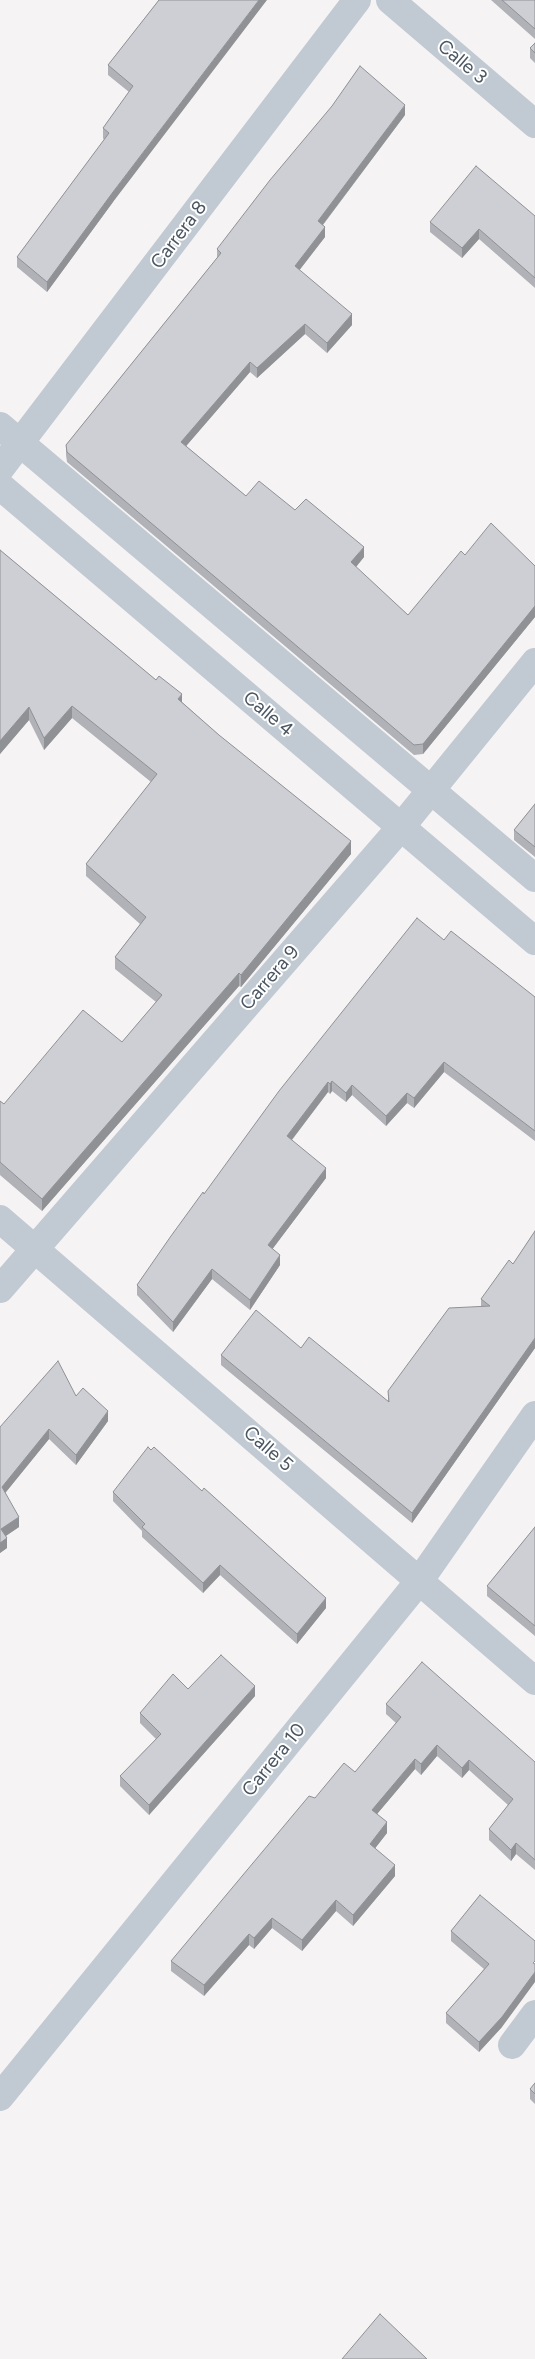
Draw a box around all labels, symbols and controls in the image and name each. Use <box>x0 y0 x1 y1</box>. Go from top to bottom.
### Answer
street label: Calle 3 <box>433 35 491 89</box>
street label: Carrera 8 <box>146 197 212 273</box>
street label: Calle 4 <box>238 686 298 742</box>
street label: Carrera 9 <box>236 941 304 1015</box>
street label: Calle 5 <box>239 1421 297 1477</box>
street label: Carrera 10 <box>238 1719 310 1801</box>

